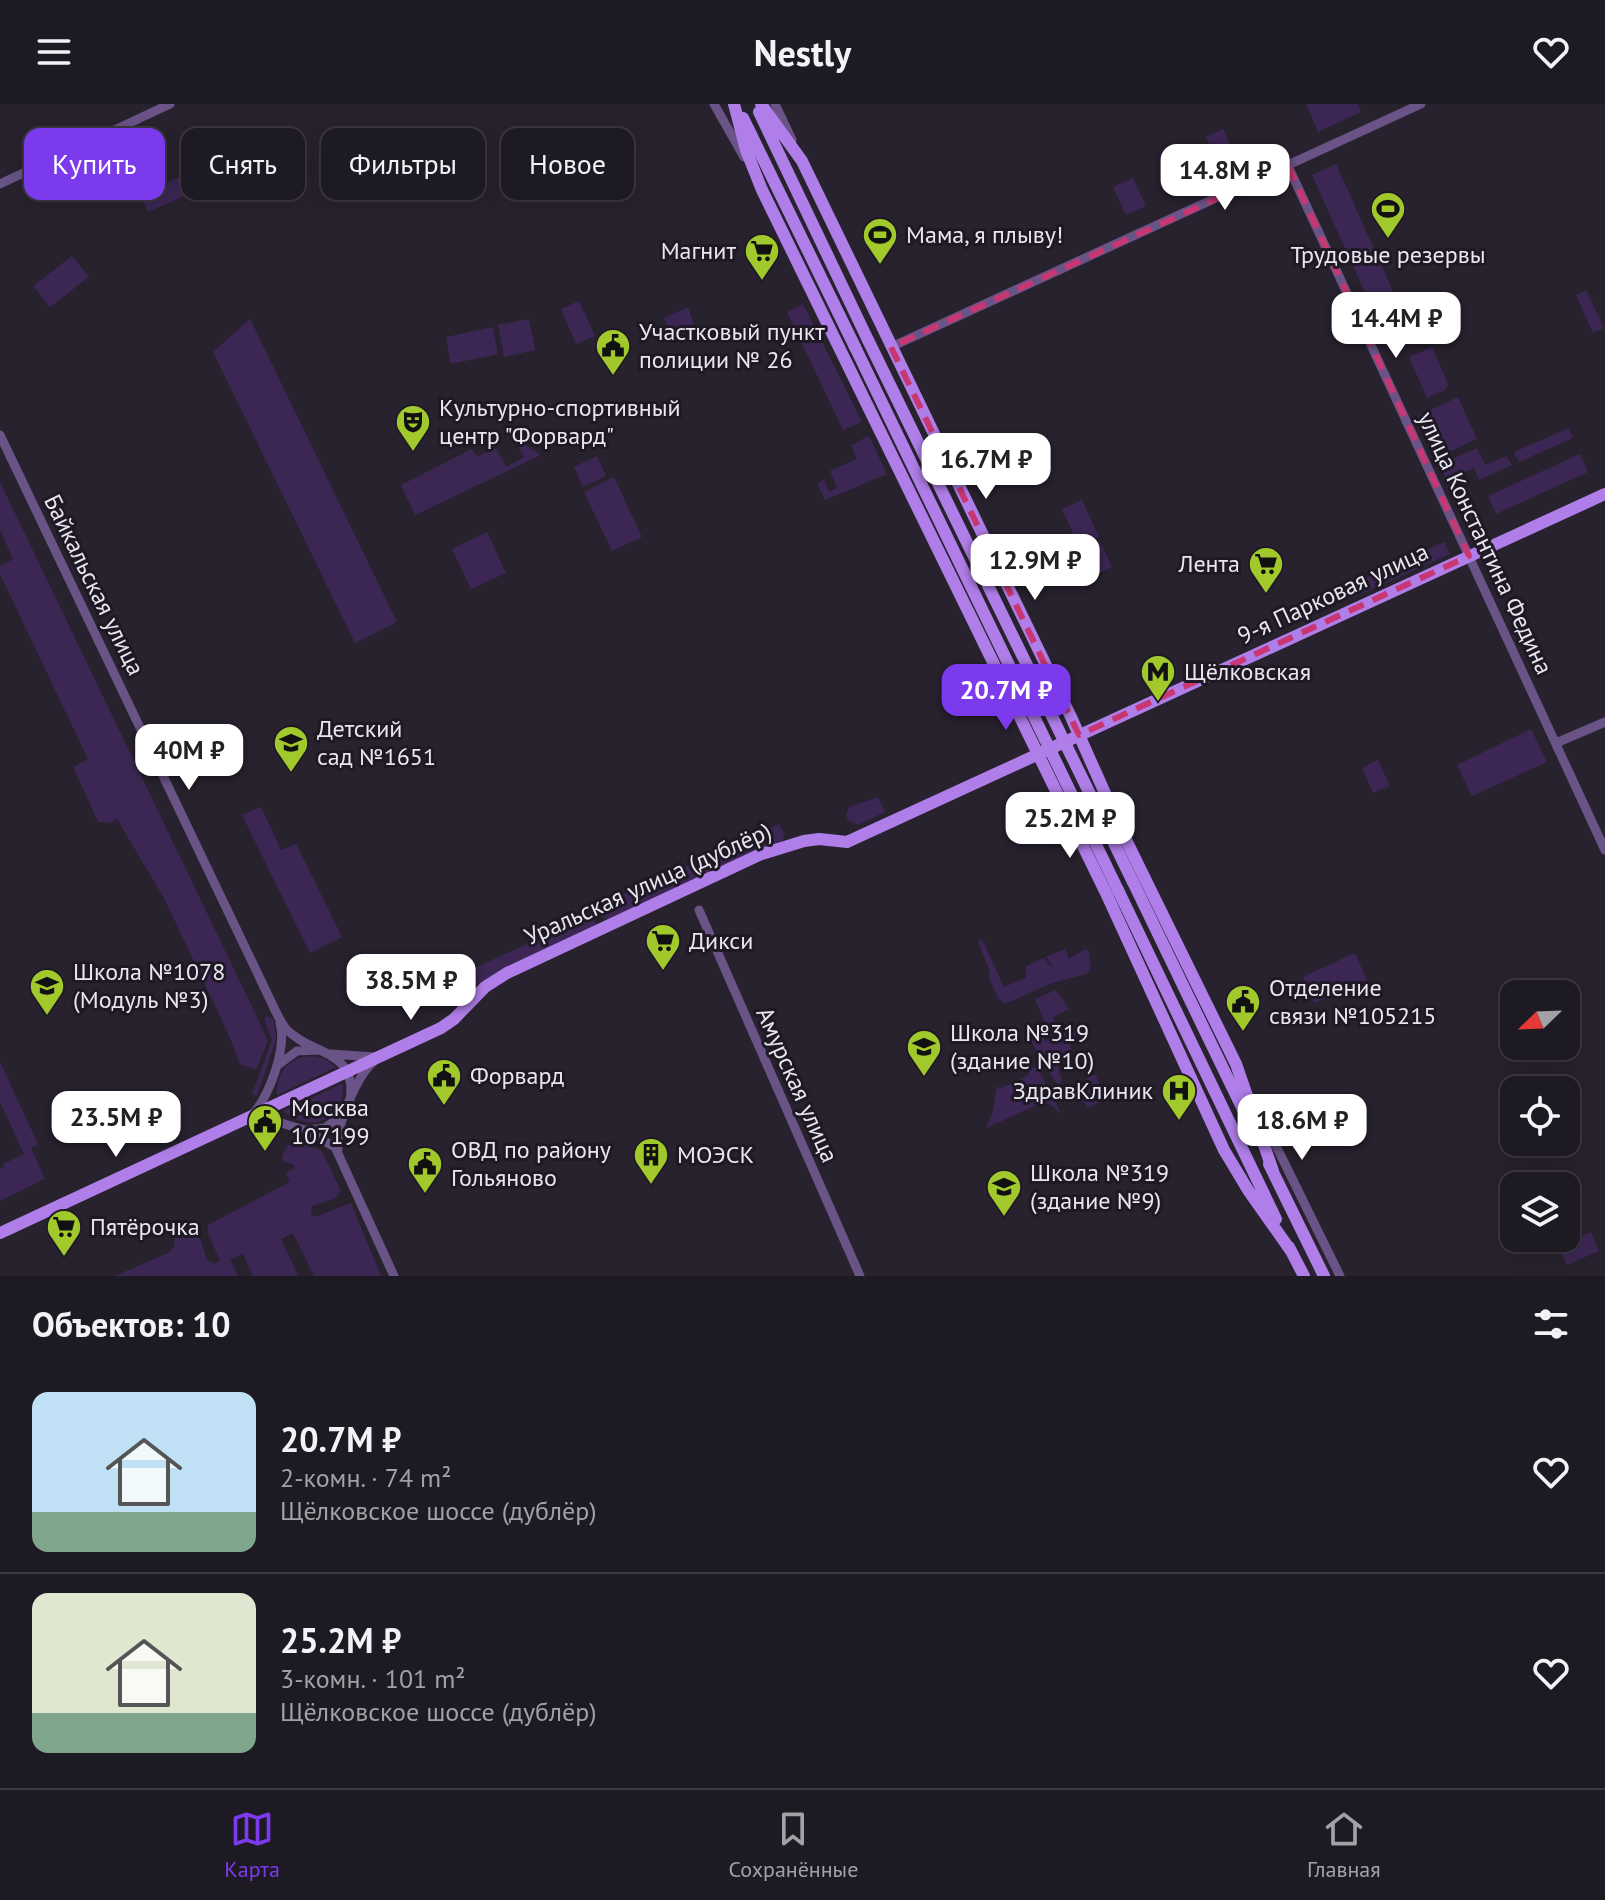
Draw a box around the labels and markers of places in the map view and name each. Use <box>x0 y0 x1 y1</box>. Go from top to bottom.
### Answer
pin: 14.8M ₽ <box>1151 144 1299 212</box>
sports icon: Трудовые резервы <box>1369 190 1407 240</box>
sports icon: Мама, я плыву! <box>861 216 899 266</box>
place label: Мама, я плыву! <box>906 219 1063 250</box>
supermarket icon: Магнит <box>743 232 781 282</box>
place label: Магнит <box>661 235 736 266</box>
place label: Трудовые резервы <box>1290 239 1486 270</box>
pin: 14.4M ₽ <box>1322 292 1470 360</box>
place label: Участковый пункт полиции № 26 <box>639 316 825 375</box>
public building icon: Участковый пункт полиции № 26 <box>594 327 632 377</box>
place label: Культурно-спортивный центр "Форвард" <box>439 392 681 451</box>
theatre icon: Культурно-спортивный центр "Форвард" <box>394 403 432 453</box>
pin: 16.7M ₽ <box>912 433 1060 501</box>
pin: 12.9M ₽ <box>961 534 1109 602</box>
supermarket icon: Лента <box>1247 545 1285 595</box>
place label: Лента <box>1177 548 1240 579</box>
metro station icon: Щёлковская <box>1139 653 1177 703</box>
place label: Щёлковская <box>1184 656 1311 687</box>
pin: 20.7M ₽ <box>932 664 1080 732</box>
place label: Детский сад №1651 <box>317 713 436 772</box>
pin: 40M ₽ <box>133 724 245 792</box>
school or university icon: Детский сад №1651 <box>272 724 310 774</box>
pin: 25.2M ₽ <box>996 792 1144 860</box>
supermarket icon: Дикси <box>644 922 682 972</box>
place label: Дикси <box>689 925 753 956</box>
pin: 38.5M ₽ <box>337 954 485 1022</box>
place label: Школа №1078 (Модуль №3) <box>73 956 225 1015</box>
school or university icon: Школа №1078 (Модуль №3) <box>28 967 66 1017</box>
place label: Отделение связи №105215 <box>1269 972 1436 1031</box>
public building icon: Отделение связи №105215 <box>1224 983 1262 1033</box>
place label: Школа №319 (здание №10) <box>950 1017 1094 1076</box>
school or university icon: Школа №319 (здание №10) <box>905 1028 943 1078</box>
public building icon: Форвард <box>425 1057 463 1107</box>
place label: Форвард <box>470 1060 564 1091</box>
hospital icon: ЗдравКлиник <box>1160 1072 1198 1122</box>
place label: ЗдравКлиник <box>1013 1075 1154 1106</box>
pin: 23.5M ₽ <box>42 1091 190 1159</box>
place label: Москва 107199 <box>291 1092 369 1151</box>
pin: 18.6M ₽ <box>1228 1094 1376 1162</box>
public building icon: Москва 107199 <box>246 1103 284 1153</box>
place label: ОВД по району Гольяново <box>451 1134 611 1193</box>
building icon: МОЭСК <box>632 1136 670 1186</box>
place label: МОЭСК <box>677 1139 754 1170</box>
public building icon: ОВД по району Гольяново <box>406 1145 444 1195</box>
place label: Школа №319 (здание №9) <box>1030 1157 1169 1216</box>
school or university icon: Школа №319 (здание №9) <box>985 1168 1023 1218</box>
supermarket icon: Пятёрочка <box>45 1208 83 1258</box>
place label: Пятёрочка <box>90 1211 200 1242</box>

